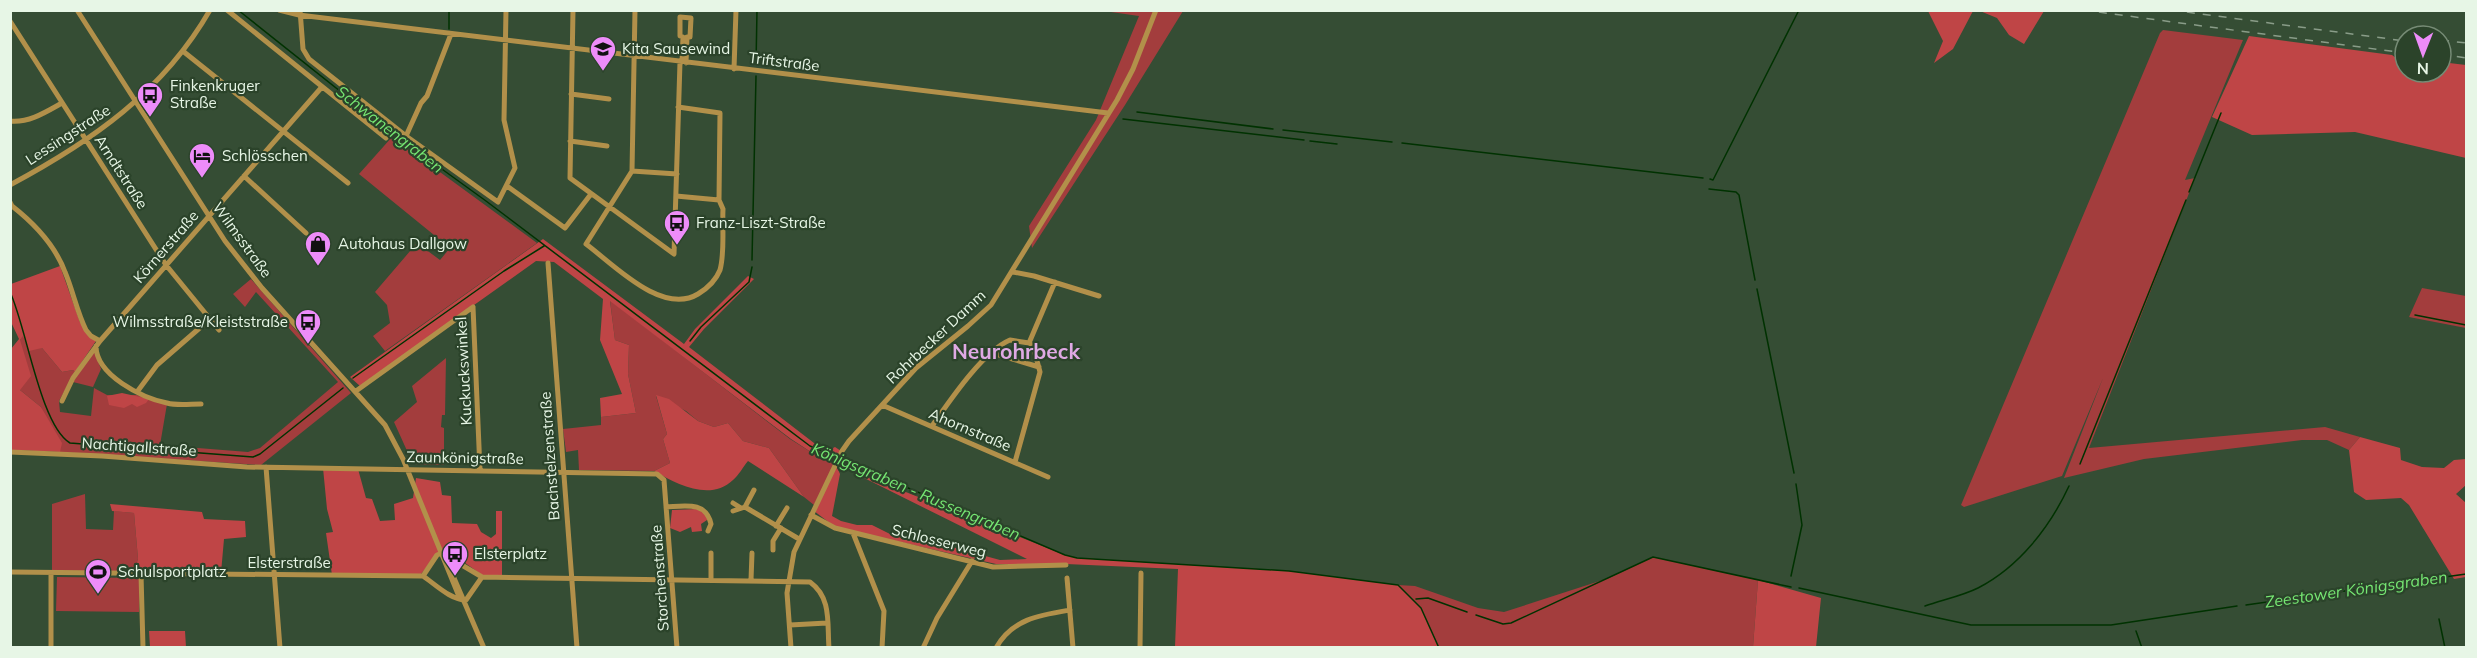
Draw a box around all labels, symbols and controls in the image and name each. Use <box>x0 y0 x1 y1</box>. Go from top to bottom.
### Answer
north arrow <box>2393 24 2453 84</box>
school or university icon: Kita Sausewind <box>588 34 618 72</box>
place label: Kita Sausewind <box>622 39 730 58</box>
street label: Triftstraße <box>747 48 821 75</box>
text: N <box>2417 59 2429 79</box>
place label: Finkenkruger Straße <box>170 76 260 112</box>
bus stop icon: Finkenkruger Straße <box>135 80 165 118</box>
water label: Schwanengraben <box>332 81 448 177</box>
street label: Lessingstraße <box>22 100 114 169</box>
street label: Arndtstraße <box>91 131 152 212</box>
hotel icon: Schlösschen <box>187 141 217 179</box>
place label: Schlösschen <box>222 146 308 165</box>
street label: Wilmsstraße <box>209 198 276 281</box>
street label: Körnerstraße <box>129 206 202 287</box>
bus stop icon: Franz-Liszt-Straße <box>662 208 692 246</box>
place label: Franz-Liszt-Straße <box>696 213 826 232</box>
shop icon: Autohaus Dallgow <box>303 229 333 267</box>
place label: Autohaus Dallgow <box>338 234 467 253</box>
street label: Rohrbecker Damm <box>882 286 989 388</box>
bus stop icon: Wilmsstraße/Kleiststraße <box>293 307 323 345</box>
place label: Wilmsstraße/Kleiststraße <box>112 312 288 331</box>
street label: Kuckuckswinkel <box>451 316 476 426</box>
district label: Neurohrbeck <box>952 338 1080 364</box>
street label: Bachstelzenstraße <box>536 391 563 521</box>
street label: Ahornstraße <box>926 404 1014 455</box>
street label: Nachtigallstraße <box>81 433 197 460</box>
water label: Königsgraben - Russengraben <box>809 438 1023 544</box>
street label: Zaunkönigstraße <box>406 447 524 468</box>
street label: Schlosserweg <box>890 520 988 561</box>
street label: Storchenstraße <box>646 524 673 632</box>
bus stop icon: Elsterplatz <box>440 539 470 577</box>
place label: Elsterplatz <box>474 544 547 563</box>
street label: Elsterstraße <box>247 553 331 572</box>
sports icon: Schulsportplatz <box>83 557 113 595</box>
place label: Schulsportplatz <box>118 562 227 581</box>
water label: Zeestower Königsgraben <box>2263 566 2449 612</box>

